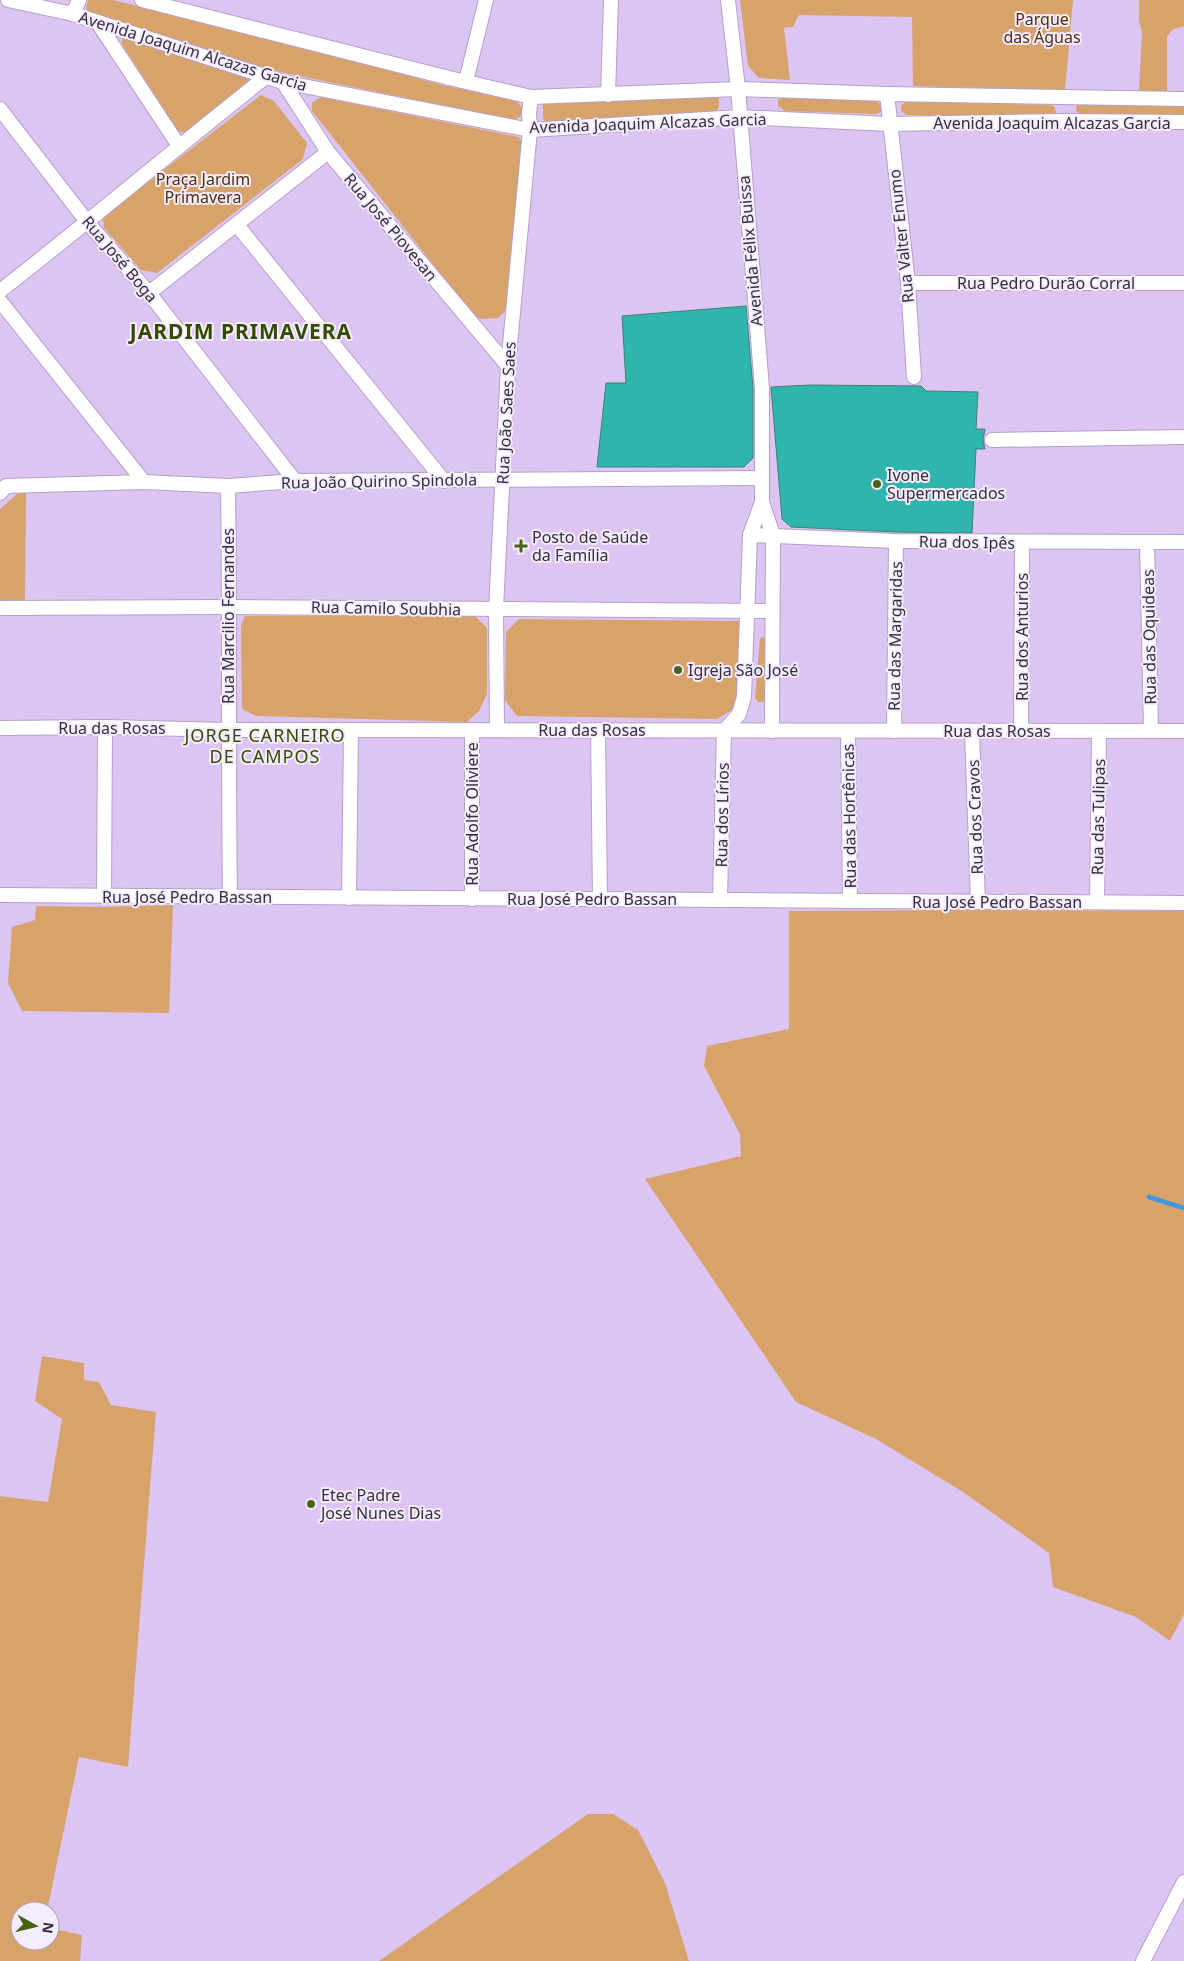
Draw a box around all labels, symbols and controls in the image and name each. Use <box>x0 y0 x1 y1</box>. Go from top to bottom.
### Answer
street label: Avenida Joaquim Alcazas Garcia <box>76 6 310 96</box>
park label: Parque das Águas <box>1003 8 1081 48</box>
street label: Avenida Joaquim Alcazas Garcia <box>529 108 767 138</box>
street label: Avenida Joaquim Alcazas Garcia <box>933 112 1171 134</box>
park label: Praça Jardim Primavera <box>156 168 250 208</box>
street label: Rua José Piovesan <box>339 168 443 286</box>
street label: Rua Valter Enumo <box>883 168 919 304</box>
street label: Avenida Félix Buissa <box>732 175 768 327</box>
street label: Rua José Boga <box>77 211 163 307</box>
street label: Rua Pedro Durão Corral <box>957 272 1135 294</box>
district label: JARDIM PRIMAVERA <box>128 317 352 345</box>
street label: Rua João Saes Saes <box>491 341 521 485</box>
place label: Ivone Supermercados <box>887 464 1005 504</box>
street label: Rua João Quirino Spindola <box>281 468 477 494</box>
marker: Ivone Supermercados <box>871 478 883 490</box>
place label: Posto de Saúde da Família <box>532 526 648 566</box>
street label: Rua Marcilio Fernandes <box>217 528 239 704</box>
street label: Rua dos Ipês <box>919 530 1015 554</box>
marker: Posto de Saúde da Família <box>514 539 528 553</box>
street label: Rua das Margaridas <box>883 561 907 711</box>
street label: Rua das Oquideas <box>1137 569 1161 705</box>
street label: Rua dos Anturios <box>1011 573 1033 701</box>
street label: Rua Camilo Soubhia <box>311 596 461 620</box>
place label: Igreja São José <box>688 659 798 681</box>
marker: Igreja São José <box>672 664 684 676</box>
street label: Rua das Rosas <box>58 717 166 739</box>
street label: Rua das Rosas <box>538 719 646 741</box>
street label: Rua das Rosas <box>943 720 1051 742</box>
district label: JORGE CARNEIRO DE CAMPOS <box>182 723 346 768</box>
street label: Rua Adolfo Oliviere <box>461 742 483 886</box>
street label: Rua das Hortênicas <box>837 743 861 889</box>
street label: Rua dos Cravos <box>962 759 988 875</box>
street label: Rua das Tulipas <box>1086 759 1110 875</box>
street label: Rua dos Lírios <box>710 762 734 868</box>
street label: Rua José Pedro Bassan <box>102 886 272 908</box>
street label: Rua José Pedro Bassan <box>507 888 677 910</box>
street label: Rua José Pedro Bassan <box>912 891 1082 913</box>
place label: Etec Padre José Nunes Dias <box>319 1484 441 1524</box>
marker: Etec Padre José Nunes Dias <box>305 1498 317 1510</box>
north arrow <box>10 1901 60 1951</box>
text: N <box>38 1921 59 1935</box>

